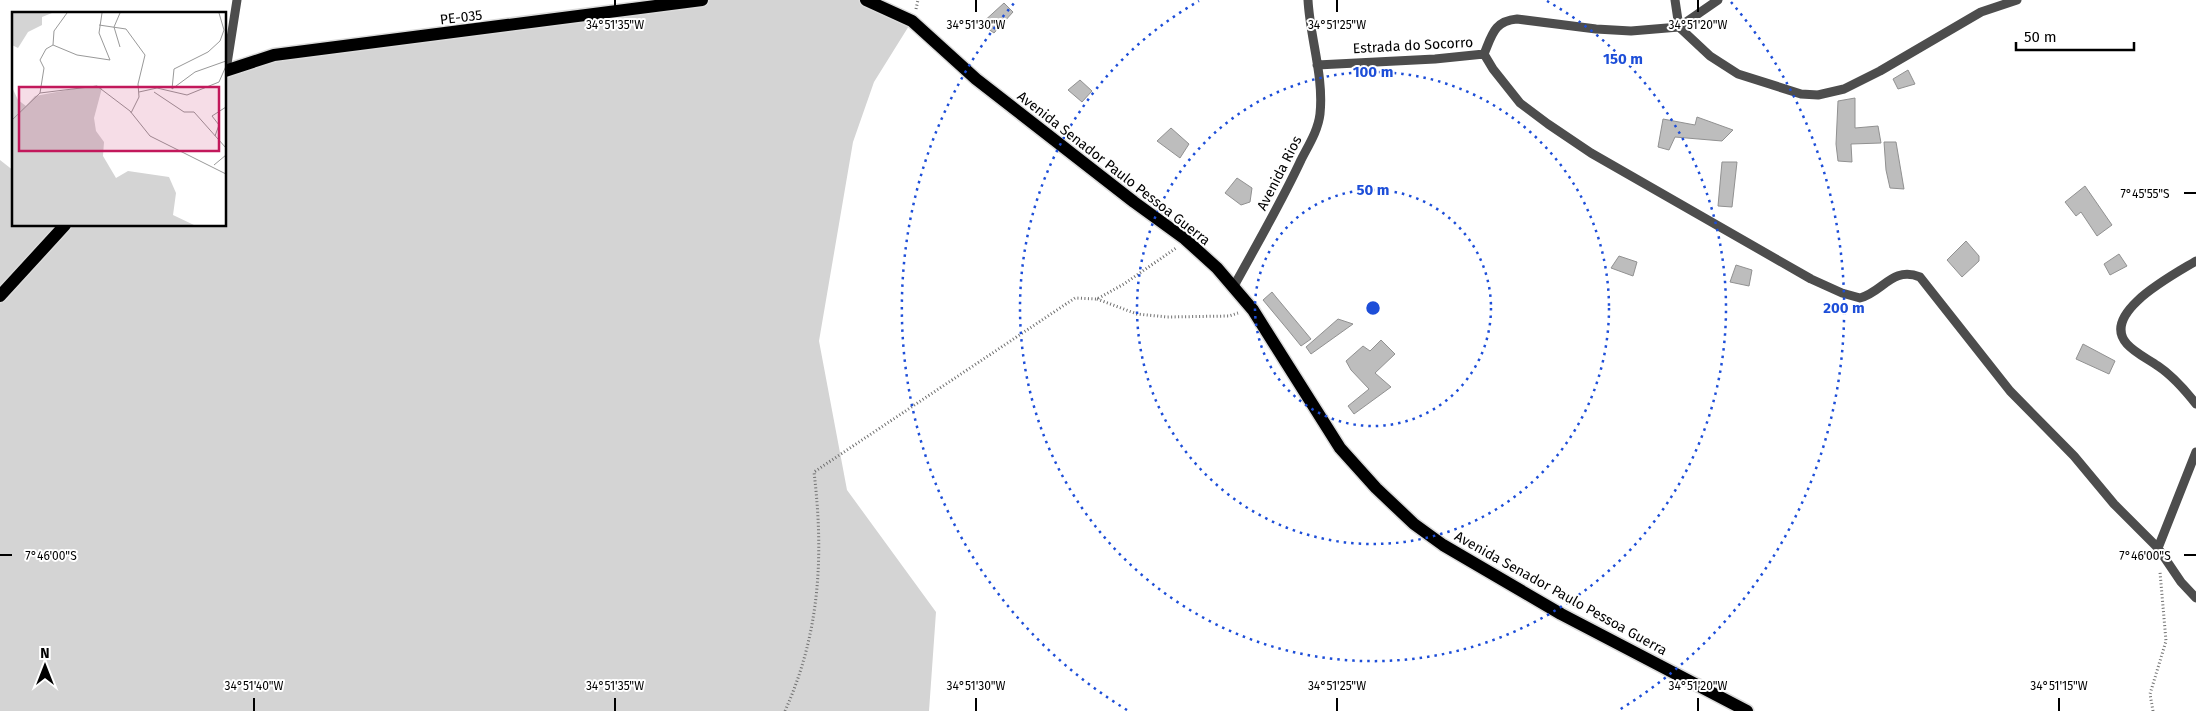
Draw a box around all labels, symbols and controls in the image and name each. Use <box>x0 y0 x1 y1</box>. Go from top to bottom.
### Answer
street label: PE-035 <box>439 6 483 29</box>
inset map <box>12 12 226 226</box>
text: 34°51'35"W <box>586 18 644 32</box>
text: 34°51'30"W <box>946 18 1006 32</box>
text: 34°51'25"W <box>1308 18 1366 32</box>
text: 34°51'20"W <box>1668 18 1728 32</box>
scale bar <box>2016 20 2134 52</box>
text: 50 m <box>2024 28 2057 46</box>
street label: Estrada do Socorro <box>1352 34 1474 57</box>
text: 150 m <box>1603 50 1643 68</box>
text: 100 m <box>1353 63 1393 81</box>
street label: Avenida Senador Paulo Pessoa Guerra <box>1014 88 1214 249</box>
street label: Avenida Rios <box>1253 133 1306 213</box>
text: 50 m <box>1356 181 1390 199</box>
text: 7°45'55"S <box>2120 187 2170 201</box>
centre of rings <box>1364 299 1382 317</box>
text: 200 m <box>1823 299 1865 317</box>
street label: Avenida Senador Paulo Pessoa Guerra <box>1452 528 1670 659</box>
text: 7°46'00"S <box>25 549 77 563</box>
text: 7°46'00"S <box>2119 549 2171 563</box>
north arrow <box>20 641 70 691</box>
text: N <box>40 645 50 662</box>
text: 34°51'40"W <box>225 679 284 693</box>
text: 34°51'35"W <box>586 679 644 693</box>
text: 34°51'30"W <box>946 679 1006 693</box>
text: 34°51'25"W <box>1308 679 1366 693</box>
text: 34°51'20"W <box>1668 679 1728 693</box>
text: 34°51'15"W <box>2030 679 2088 693</box>

